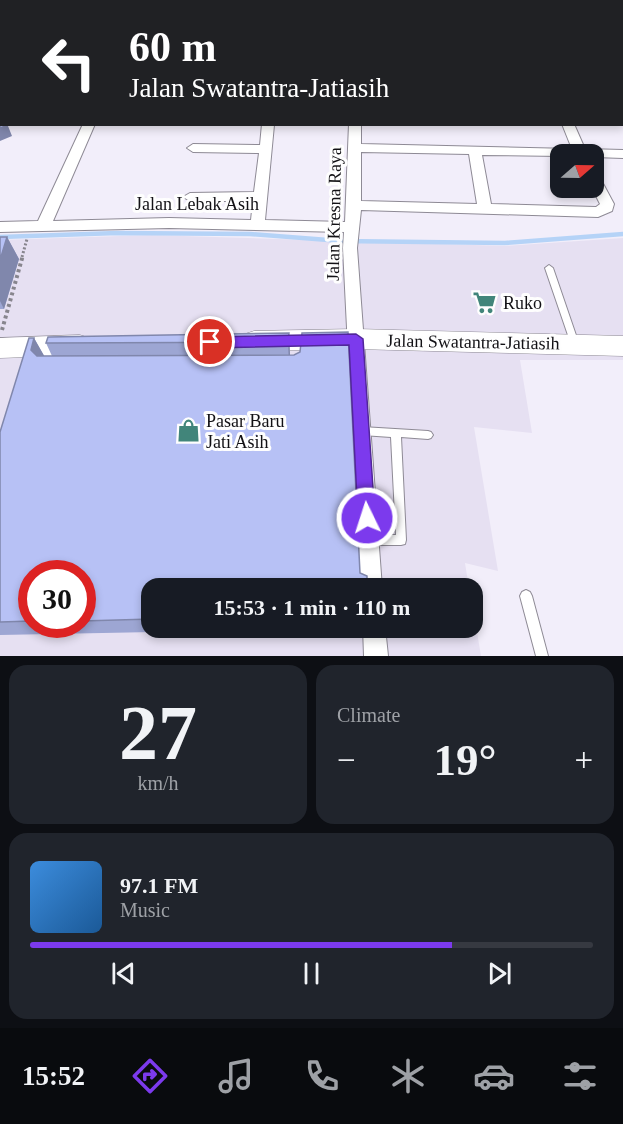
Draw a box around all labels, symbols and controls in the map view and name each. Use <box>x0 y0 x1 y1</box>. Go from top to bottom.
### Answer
icon: left <box>30 24 108 102</box>
text: 60 m <box>129 24 217 70</box>
text: Jalan Swatantra-Jatiasih <box>129 73 389 103</box>
north arrow <box>550 144 604 198</box>
map controls <box>550 144 604 198</box>
street label: Jalan Kresna Raya <box>323 147 345 281</box>
street label: Jalan Lebak Asih <box>135 194 259 214</box>
supermarket icon: Ruko <box>472 290 498 316</box>
place label: Ruko <box>503 293 542 313</box>
pin <box>184 316 235 367</box>
icon: arrive <box>193 325 226 358</box>
street label: Jalan Swatantra-Jatiasih <box>386 330 560 354</box>
place label: Pasar Baru Jati Asih <box>206 411 284 452</box>
shop icon: Pasar Baru Jati Asih <box>175 418 201 444</box>
position arrow <box>335 486 399 550</box>
speed limit sign: 30 <box>18 560 96 638</box>
text: 15:53 · 1 min · 110 m <box>214 595 410 620</box>
text: 27 <box>119 689 197 776</box>
text: Climate <box>337 704 400 726</box>
text: 19° <box>434 735 497 785</box>
text: − <box>337 742 356 778</box>
text: + <box>574 742 593 778</box>
text: km/h <box>137 772 179 794</box>
text: 97.1 FM <box>120 873 198 898</box>
text: Music <box>120 899 170 921</box>
icon: previous <box>107 957 140 990</box>
icon: pause <box>295 957 328 990</box>
icon: next <box>483 957 516 990</box>
icon: directions <box>129 1055 171 1097</box>
icon: music <box>215 1055 257 1097</box>
icon: phone <box>301 1055 343 1097</box>
icon: climate <box>387 1055 429 1097</box>
icon: car <box>473 1055 515 1097</box>
icon: filters <box>559 1055 601 1097</box>
text: 15:52 <box>22 1061 85 1091</box>

